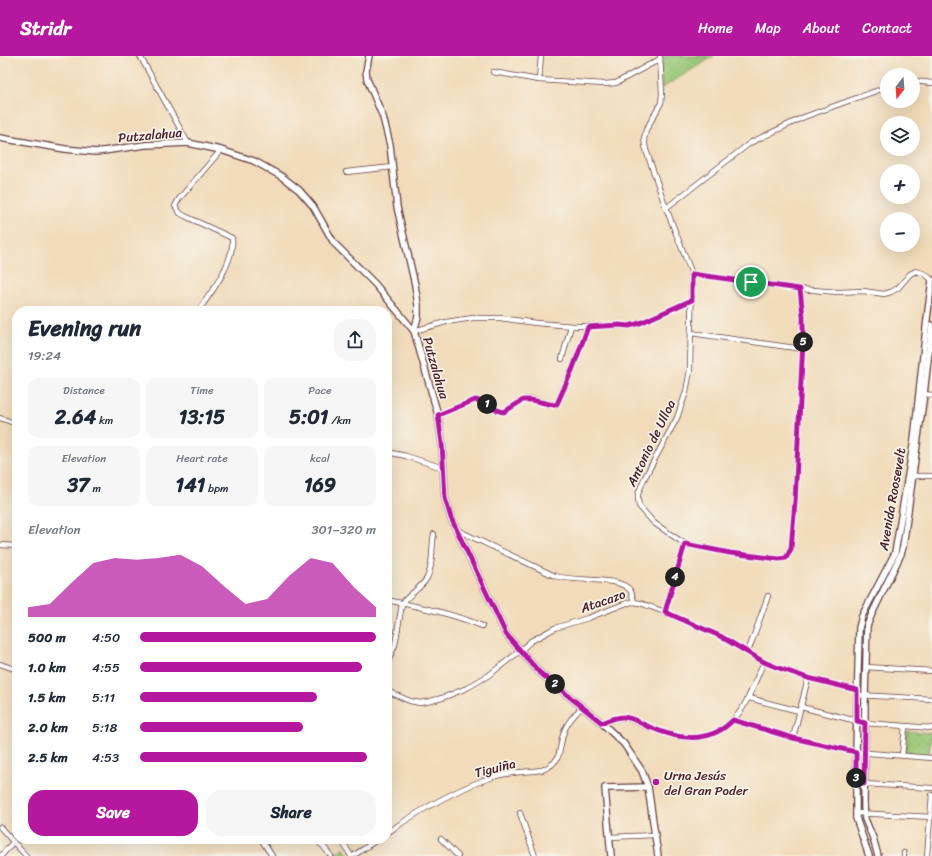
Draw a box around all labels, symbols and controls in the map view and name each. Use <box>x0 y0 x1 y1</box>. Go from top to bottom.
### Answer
text: Stridr <box>20 12 71 45</box>
text: Home <box>698 16 733 41</box>
text: Map <box>755 16 781 41</box>
text: About <box>803 16 840 41</box>
text: Contact <box>862 16 912 41</box>
north arrow <box>880 68 920 108</box>
map controls <box>880 68 920 252</box>
button: layers <box>880 116 920 156</box>
street label: Putzalahua <box>117 121 183 149</box>
button: + <box>880 164 920 204</box>
button: − <box>880 212 920 252</box>
pin <box>734 265 768 299</box>
icon: arrive <box>740 271 762 293</box>
text: Evening run <box>28 309 141 348</box>
button: share <box>334 319 376 361</box>
pin: 5 <box>793 332 813 352</box>
text: 5 <box>800 332 806 351</box>
street label: Putzalahua <box>416 334 456 402</box>
text: 19:24 <box>28 344 61 367</box>
text: Distance <box>63 381 105 400</box>
text: Time <box>190 381 214 400</box>
text: Pace <box>308 381 332 400</box>
pin: 1 <box>477 394 497 414</box>
text: 1 <box>485 394 489 413</box>
street label: Antonio de Ulloa <box>620 395 682 491</box>
text: 2.64 <box>55 400 96 435</box>
text: 13:15 <box>179 400 225 435</box>
text: 5:01 <box>289 400 328 435</box>
text: km <box>96 411 113 430</box>
text: /km <box>328 411 351 430</box>
street label: Avenida Roosevelt <box>871 445 912 553</box>
text: Elevation <box>62 449 106 468</box>
text: Heart rate <box>176 449 228 468</box>
text: kcal <box>310 449 330 468</box>
text: 37 <box>67 468 90 503</box>
text: 141 <box>176 468 205 503</box>
text: 169 <box>304 468 336 503</box>
text: m <box>90 479 101 498</box>
text: bpm <box>205 479 228 498</box>
text: Elevation <box>28 518 81 541</box>
text: 301–320 m <box>311 518 376 541</box>
pin: 4 <box>665 567 685 587</box>
text: 4 <box>672 567 678 586</box>
street label: Atacazo <box>576 582 629 620</box>
text: 500 m <box>28 626 66 649</box>
text: 4:50 <box>92 626 120 649</box>
text: 1.0 km <box>28 656 66 679</box>
text: 4:55 <box>92 656 120 679</box>
pin: 2 <box>545 674 565 694</box>
text: 2 <box>552 674 558 693</box>
text: 1.5 km <box>28 686 66 709</box>
text: 5:11 <box>92 686 115 709</box>
text: 2.0 km <box>28 716 68 739</box>
text: 5:18 <box>92 716 117 739</box>
text: 2.5 km <box>28 746 68 769</box>
text: 4:53 <box>92 746 119 769</box>
street label: Tiguiña <box>472 752 518 784</box>
place label: Urna Jesús del Gran Poder <box>664 764 749 802</box>
pin: 3 <box>846 768 866 788</box>
text: 3 <box>853 768 859 787</box>
marker: Urna Jesús del Gran Poder <box>651 777 661 787</box>
button: Save <box>28 790 198 836</box>
button: Share <box>206 790 376 836</box>

